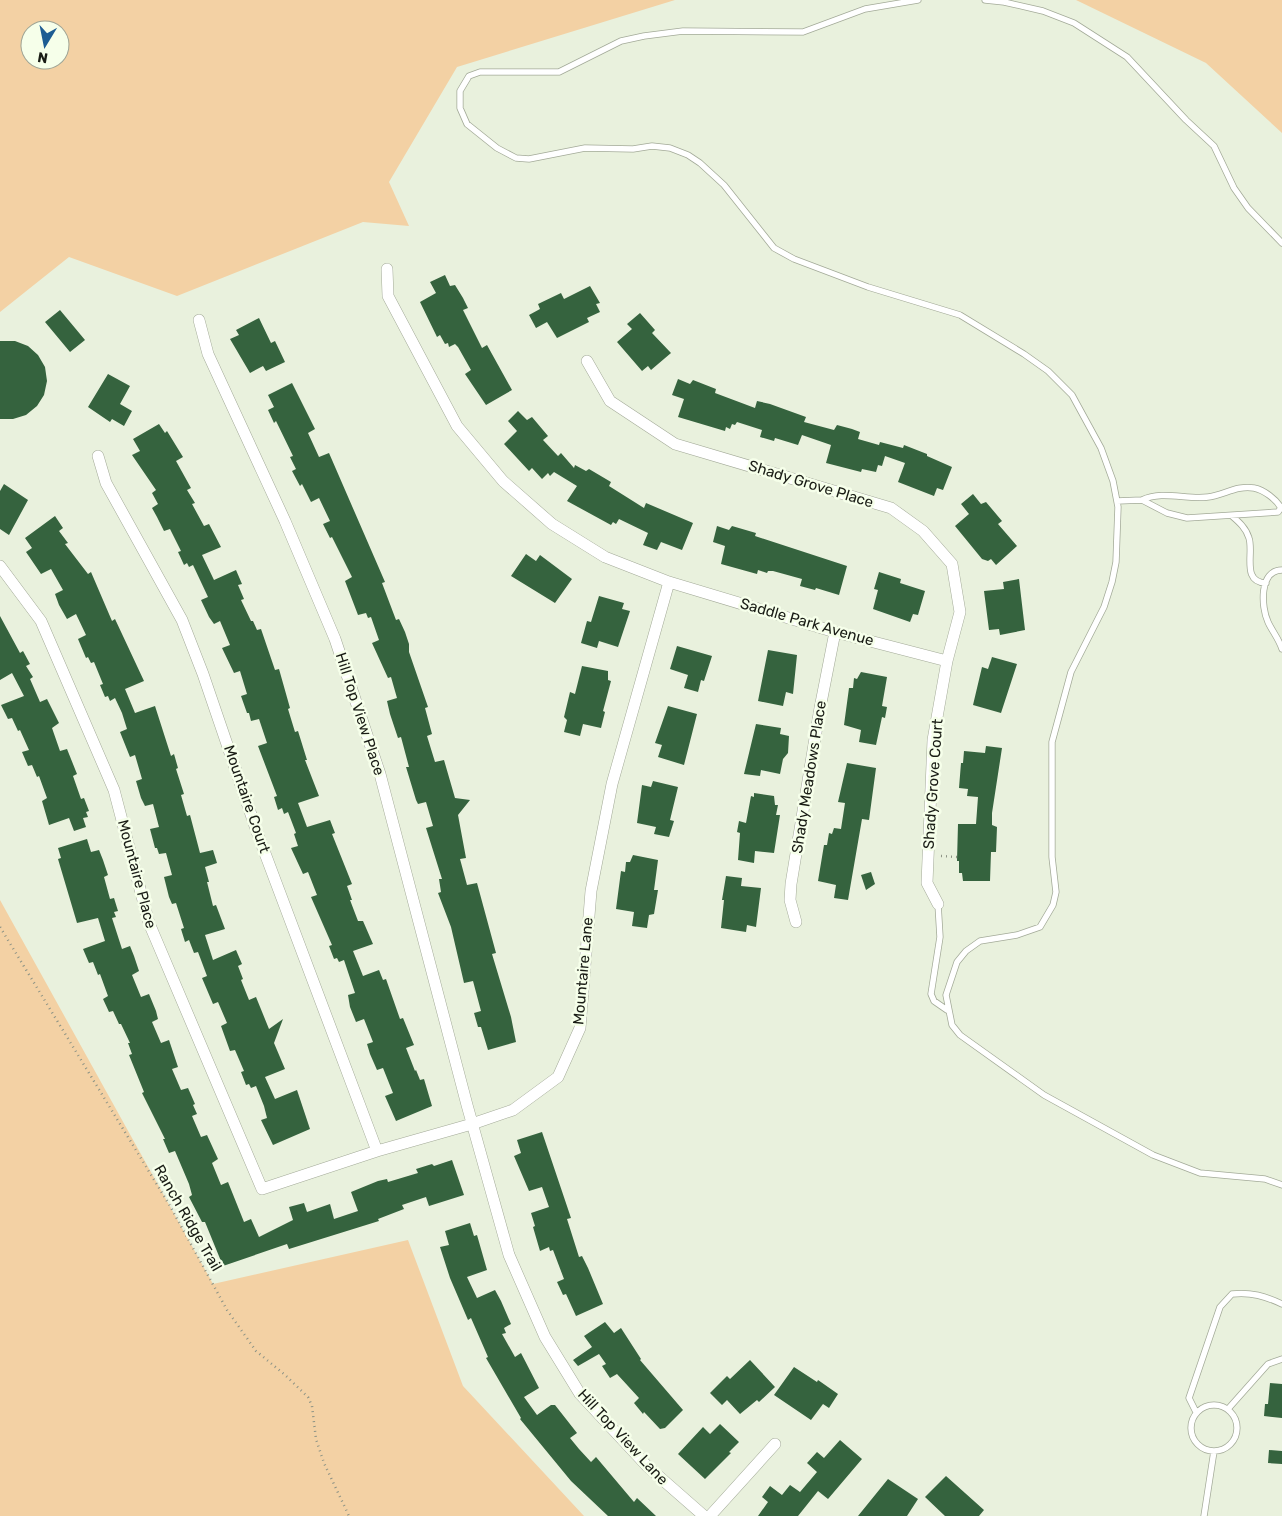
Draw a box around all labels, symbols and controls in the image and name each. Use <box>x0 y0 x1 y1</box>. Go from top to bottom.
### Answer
north arrow <box>20 20 70 70</box>
text: N <box>36 48 49 67</box>
street label: Shady Grove Place <box>746 456 876 512</box>
street label: Saddle Park Avenue <box>738 594 876 650</box>
street label: Hill Top View Place <box>332 650 388 778</box>
street label: Shady Meadows Place <box>788 699 830 855</box>
street label: Shady Grove Court <box>919 718 947 850</box>
street label: Mountaire Court <box>220 743 274 856</box>
street label: Mountaire Place <box>114 817 160 931</box>
street label: Mountaire Lane <box>569 916 597 1026</box>
street label: Ranch Ridge Trail <box>150 1162 226 1274</box>
street label: Hill Top View Lane <box>574 1385 672 1489</box>

